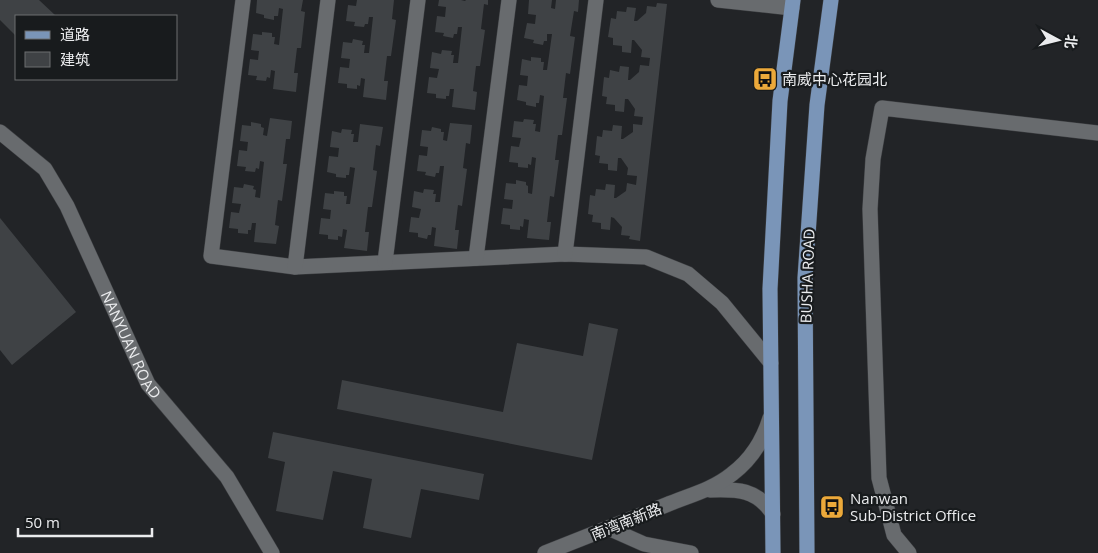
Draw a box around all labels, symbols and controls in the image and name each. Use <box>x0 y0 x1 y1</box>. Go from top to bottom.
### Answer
legend <box>15 15 178 80</box>
north arrow <box>1033 15 1083 65</box>
text: 道路 <box>60 24 90 44</box>
text: 北 <box>1061 34 1082 50</box>
text: 建筑 <box>60 49 90 69</box>
bus stop icon: 南威中心花园北 <box>752 66 778 92</box>
place label: 南威中心花园北 <box>782 69 887 89</box>
street label: BUSHA ROAD <box>795 228 819 324</box>
street label: NANYUAN ROAD <box>97 287 166 403</box>
place label: Nanwan Sub-District Office <box>850 488 976 525</box>
bus stop icon: Nanwan Sub-District Office <box>819 494 845 520</box>
street label: 南湾南新路 <box>587 498 665 544</box>
scale bar <box>18 506 151 538</box>
text: 50 m <box>25 512 60 532</box>

